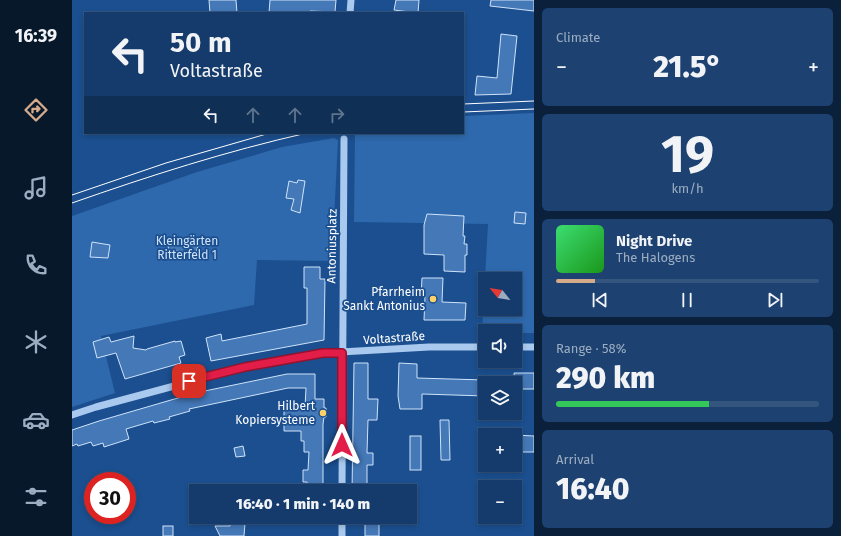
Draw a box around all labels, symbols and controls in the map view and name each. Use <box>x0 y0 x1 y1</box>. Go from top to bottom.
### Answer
text: 16:39 <box>15 25 57 47</box>
text: 50 m <box>170 26 232 59</box>
icon: left <box>104 28 156 80</box>
text: Climate <box>556 30 600 45</box>
text: 21.5° <box>653 49 722 85</box>
text: − <box>556 54 567 81</box>
text: + <box>808 54 819 81</box>
text: Voltastraße <box>170 60 263 82</box>
icon: directions <box>22 96 50 124</box>
icon: left <box>200 104 222 126</box>
icon: ahead <box>242 104 264 126</box>
icon: ahead <box>284 104 306 126</box>
icon: right <box>326 104 348 126</box>
text: 19 <box>661 123 714 186</box>
icon: music <box>22 174 50 202</box>
text: km/h <box>671 181 704 196</box>
street label: Antoniusplatz <box>324 209 340 283</box>
text: Night Drive <box>616 232 692 250</box>
park label: Kleingärten Ritterfeld 1 <box>156 234 218 262</box>
text: The Halogens <box>616 250 695 265</box>
icon: phone <box>22 251 50 279</box>
north arrow <box>478 272 522 316</box>
map controls <box>478 272 522 524</box>
place label: Pfarrheim Sankt Antonius <box>343 285 425 313</box>
icon: previous <box>589 289 611 311</box>
icon: pause <box>676 289 698 311</box>
icon: next <box>764 289 786 311</box>
marker: Pfarrheim Sankt Antonius <box>428 294 438 304</box>
button: sound <box>478 324 522 368</box>
icon: climate <box>22 328 50 356</box>
street label: Voltastraße <box>363 329 425 347</box>
text: Range · 58% <box>556 341 627 356</box>
text: 290 km <box>556 360 655 396</box>
pin <box>172 364 206 398</box>
icon: arrive <box>178 370 200 392</box>
button: layers <box>478 376 522 420</box>
place label: Hilbert Kopiersysteme <box>235 399 316 427</box>
icon: car <box>22 406 50 434</box>
marker: Hilbert Kopiersysteme <box>318 408 328 418</box>
position arrow <box>321 424 363 466</box>
button: + <box>478 428 522 472</box>
text: Arrival <box>556 452 594 467</box>
text: 16:40 <box>556 471 630 507</box>
speed limit sign: 30 <box>84 472 136 524</box>
button: − <box>478 480 522 524</box>
icon: filters <box>22 483 50 511</box>
text: 16:40 · 1 min · 140 m <box>236 495 370 513</box>

